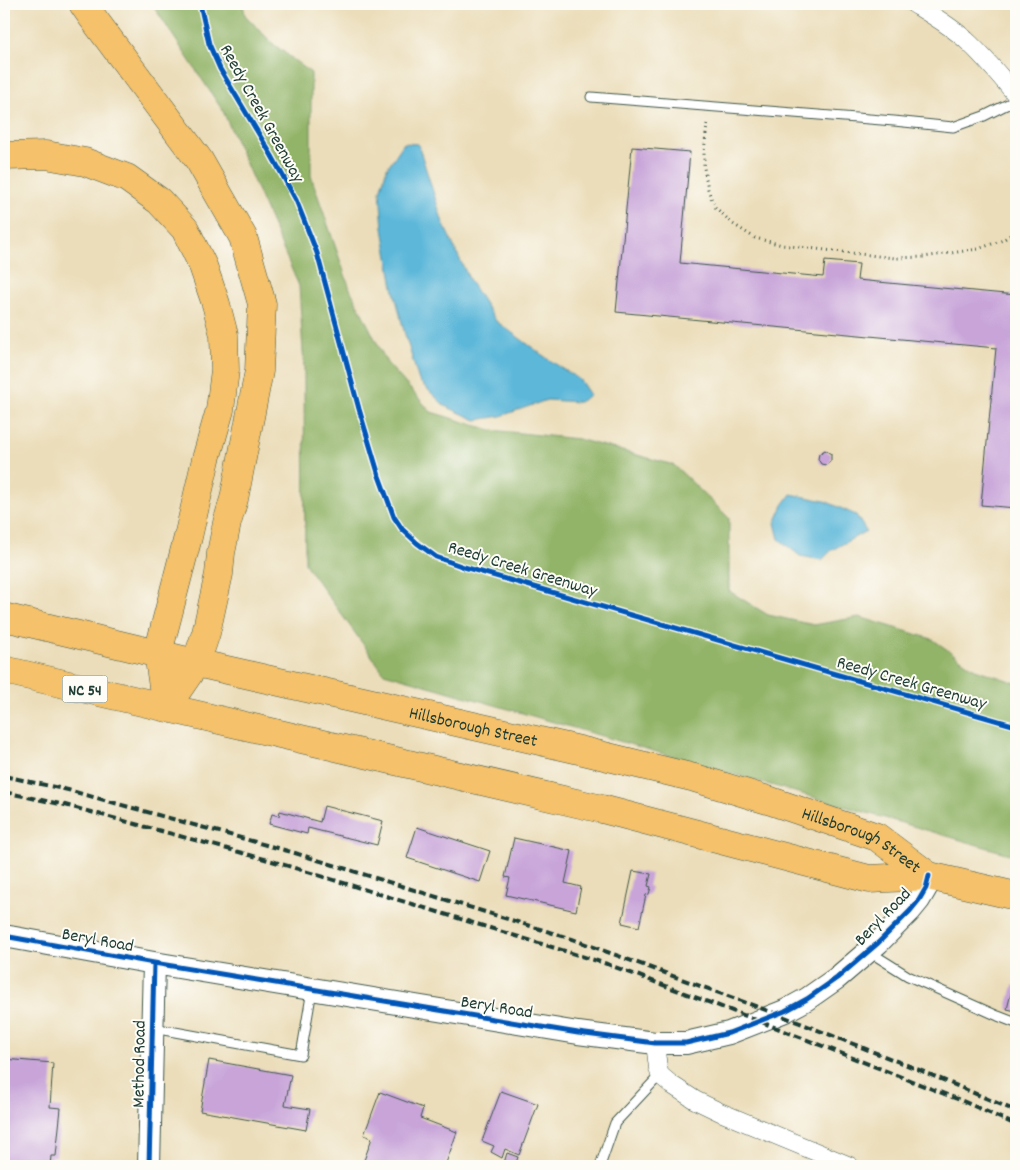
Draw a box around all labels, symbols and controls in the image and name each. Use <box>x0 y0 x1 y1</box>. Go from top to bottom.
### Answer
street label: Reedy Creek Greenway <box>212 41 310 189</box>
street label: Reedy Creek Greenway <box>445 536 601 605</box>
street label: Reedy Creek Greenway <box>834 651 990 718</box>
road number: NC 54 <box>62 676 108 702</box>
street label: Hillsborough Street <box>406 702 540 755</box>
street label: Hillsborough Street <box>798 802 925 881</box>
street label: Beryl Road <box>850 883 918 952</box>
street label: Beryl Road <box>60 923 135 960</box>
street label: Beryl Road <box>459 990 534 1026</box>
street label: Method Road <box>127 1020 154 1108</box>

